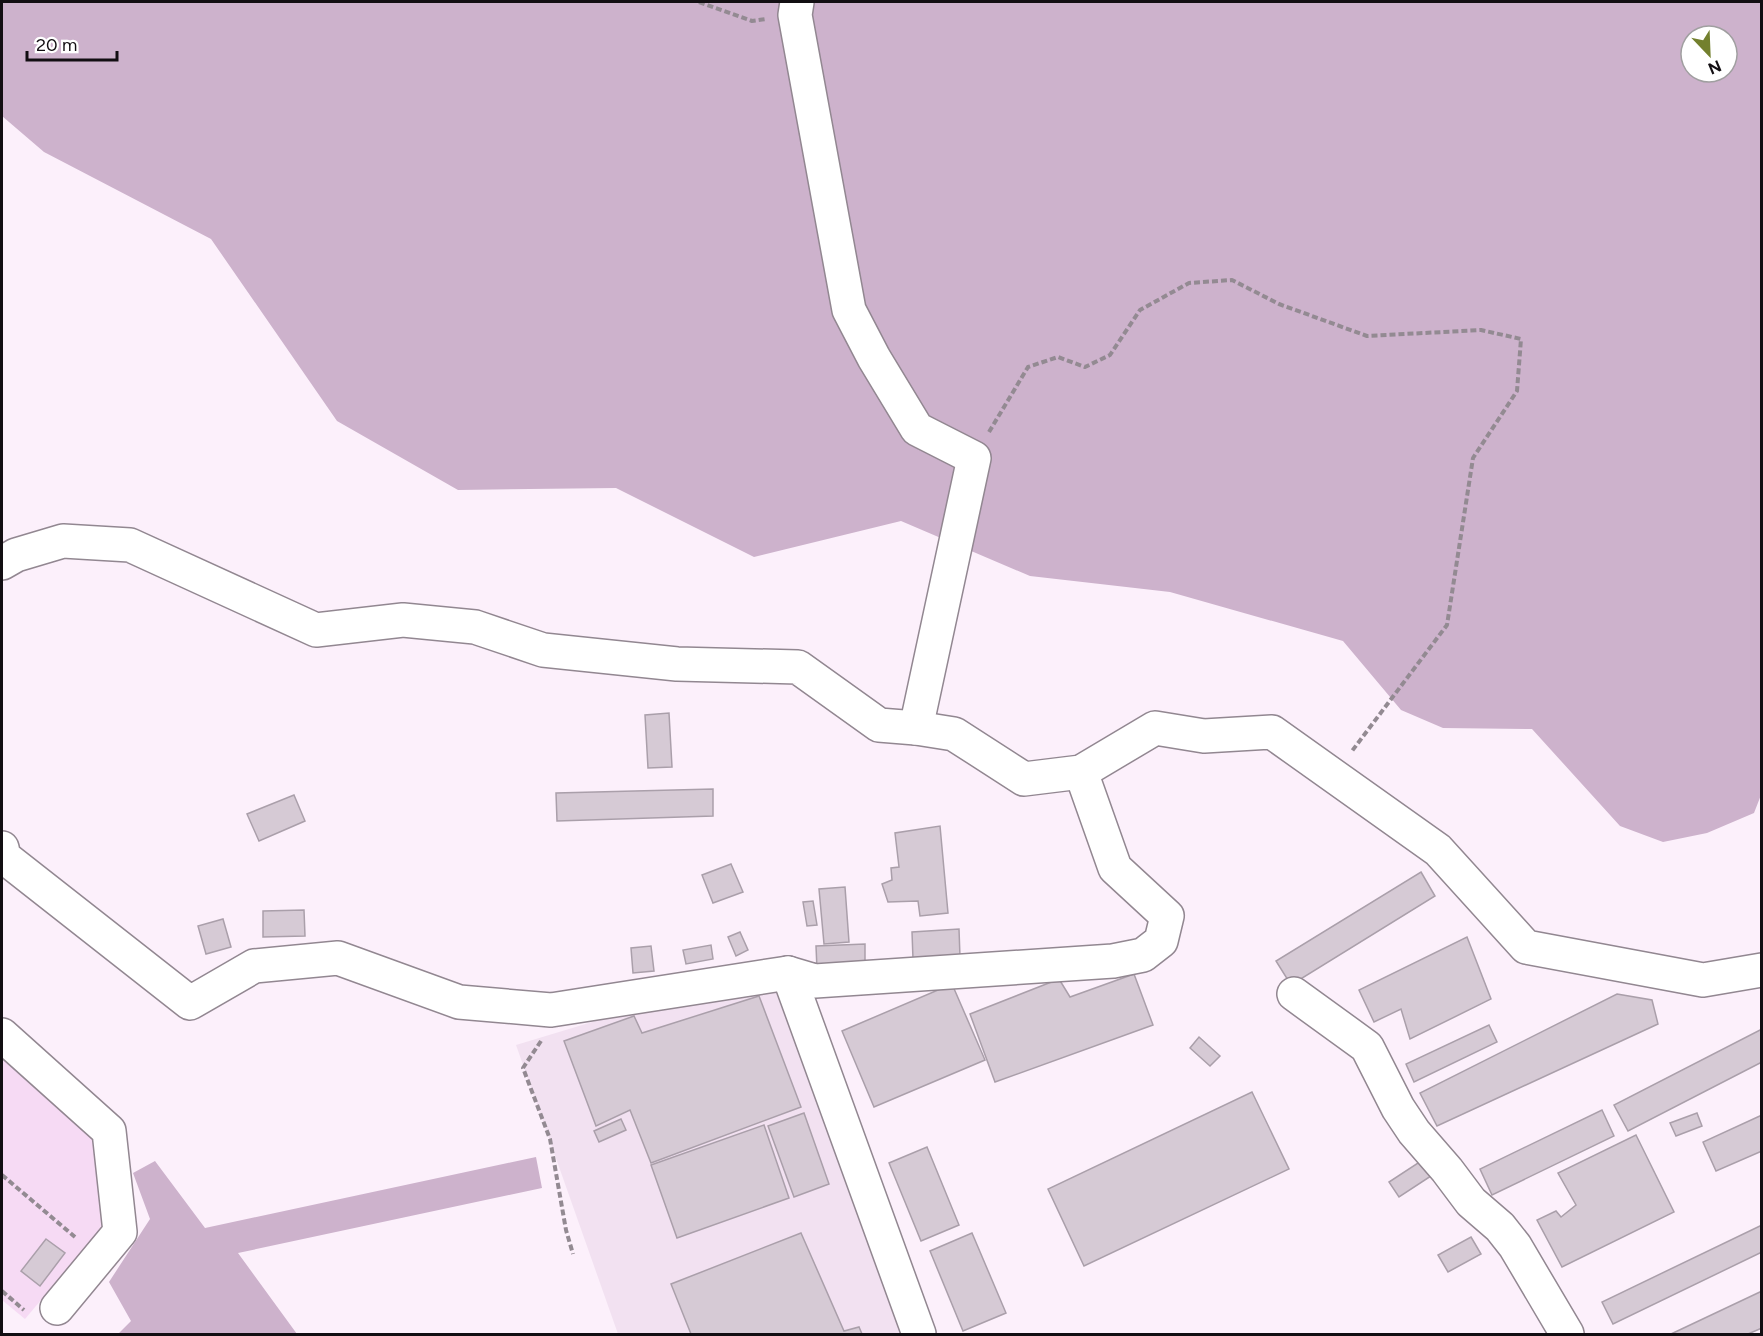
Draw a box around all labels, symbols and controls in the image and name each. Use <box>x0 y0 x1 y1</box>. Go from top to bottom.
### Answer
scale bar <box>27 24 117 62</box>
north arrow <box>1679 24 1739 84</box>
text: 20 m <box>36 34 77 56</box>
text: N <box>1705 56 1724 79</box>

